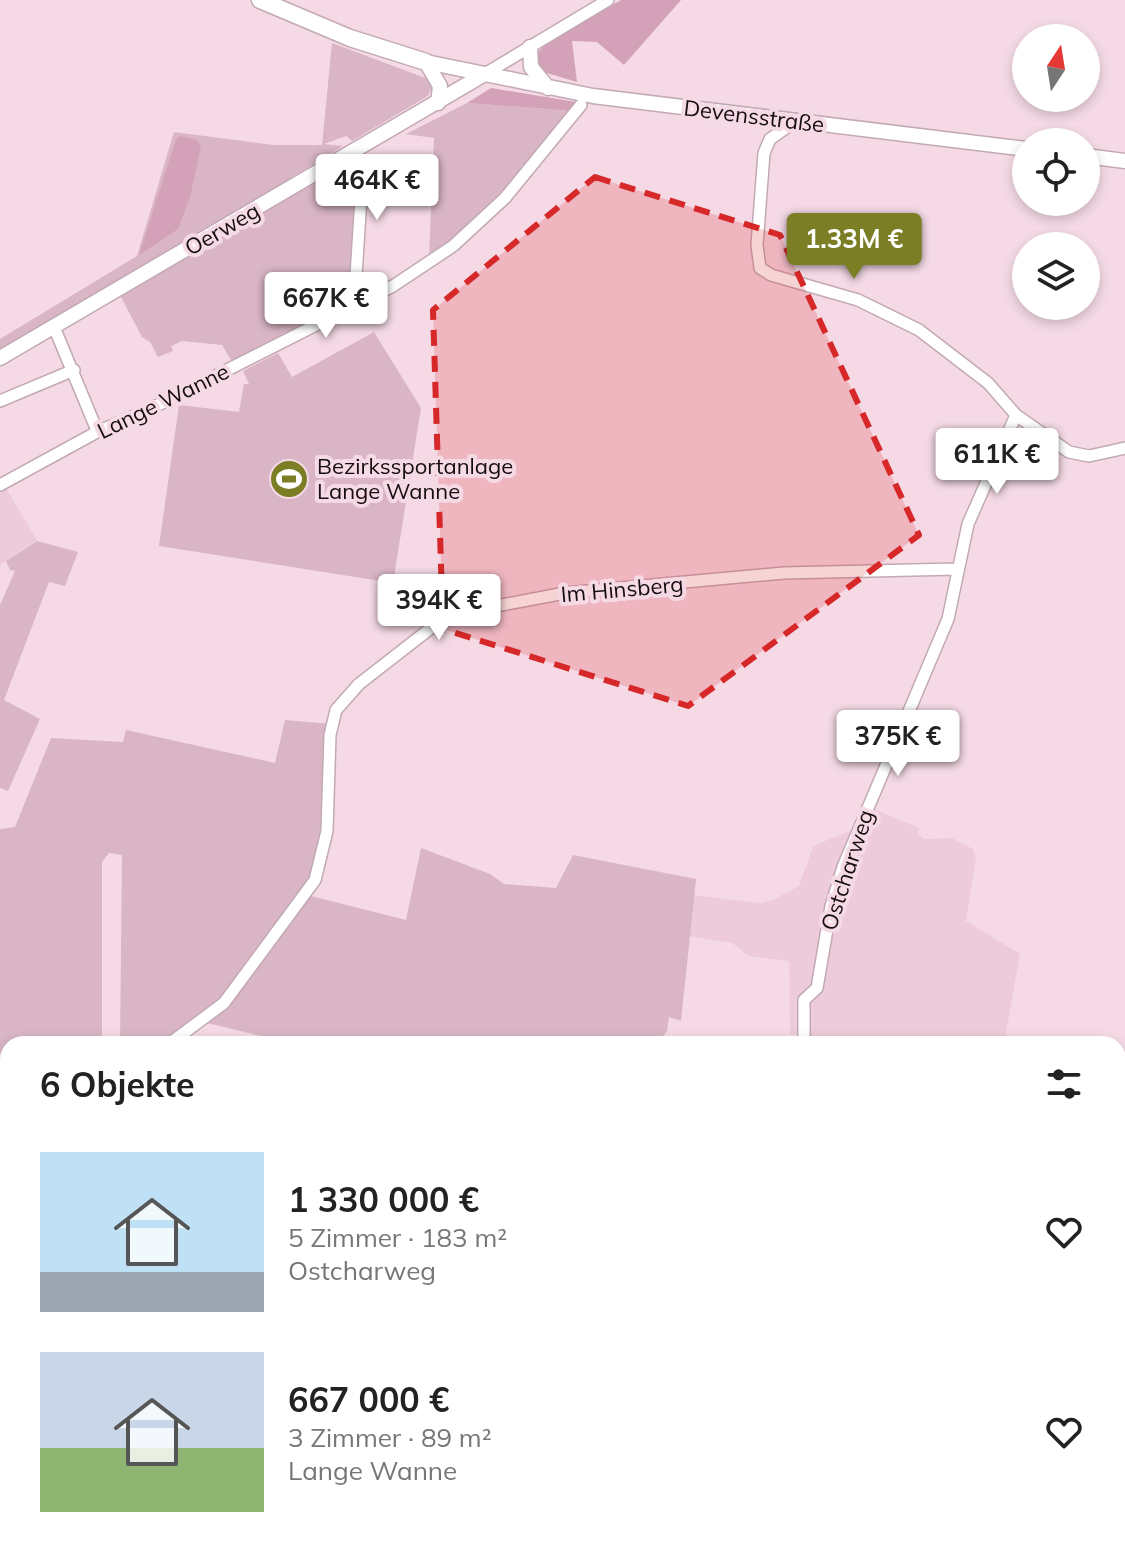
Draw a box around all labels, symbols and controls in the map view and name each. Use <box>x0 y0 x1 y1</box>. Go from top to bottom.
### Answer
north arrow <box>1012 24 1100 112</box>
map controls <box>1012 24 1100 320</box>
street label: Devensstraße <box>682 94 826 138</box>
button: locate <box>1012 128 1100 216</box>
pin: 464K € <box>312 154 442 222</box>
text: 464K € <box>334 163 420 196</box>
street label: Oerweg <box>180 196 264 262</box>
pin: 1.33M € <box>780 213 928 281</box>
text: 1.33M € <box>805 222 903 255</box>
button: layers <box>1012 232 1100 320</box>
pin: 667K € <box>261 272 391 340</box>
text: 667K € <box>283 281 369 314</box>
street label: Lange Wanne <box>93 357 233 445</box>
pin: 611K € <box>932 428 1062 496</box>
text: 611K € <box>954 437 1040 470</box>
place label: Bezirkssportanlage Lange Wanne <box>317 452 513 505</box>
sports icon: Bezirkssportanlage Lange Wanne <box>268 458 310 500</box>
street label: Im Hinsberg <box>560 570 684 608</box>
pin: 394K € <box>374 574 504 642</box>
text: 394K € <box>396 583 482 616</box>
pin: 375K € <box>833 710 963 778</box>
text: 375K € <box>855 719 941 752</box>
street label: Ostcharweg <box>814 806 880 934</box>
icon: filters <box>1042 1062 1086 1106</box>
text: 6 Objekte <box>40 1063 195 1106</box>
text: 1 330 000 € <box>288 1178 479 1221</box>
icon: home <box>104 1184 200 1280</box>
icon: heart <box>1042 1210 1086 1254</box>
text: 5 Zimmer · 183 m² <box>288 1221 507 1254</box>
text: Ostcharweg <box>288 1254 436 1287</box>
text: 667 000 € <box>288 1378 449 1421</box>
icon: home <box>104 1384 200 1480</box>
icon: heart <box>1042 1410 1086 1454</box>
text: 3 Zimmer · 89 m² <box>288 1421 492 1454</box>
text: Lange Wanne <box>288 1454 457 1487</box>

